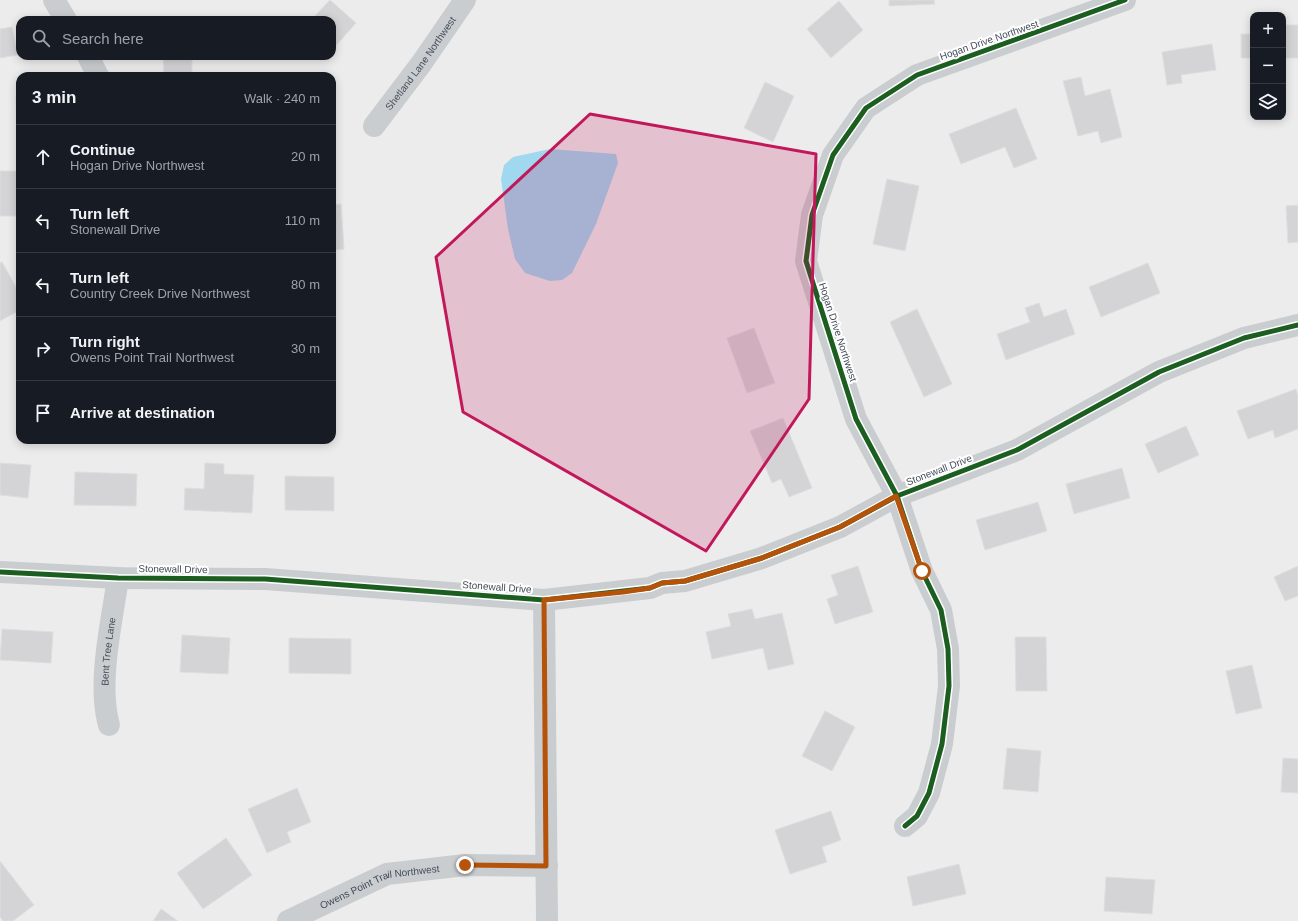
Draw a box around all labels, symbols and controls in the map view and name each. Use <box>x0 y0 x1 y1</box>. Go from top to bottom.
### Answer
map controls <box>1250 12 1286 120</box>
button: + <box>1250 12 1286 48</box>
street label: Shetland Lane Northwest <box>383 14 458 112</box>
search box <box>16 16 336 60</box>
street label: Hogan Drive Northwest <box>938 18 1040 62</box>
icon: search <box>30 27 52 49</box>
text: Search here <box>62 30 144 47</box>
button: − <box>1250 48 1286 84</box>
button: layers <box>1250 84 1286 120</box>
text: 3 min <box>32 88 76 107</box>
text: Walk · 240 m <box>244 91 320 106</box>
text: Continue <box>70 141 135 158</box>
icon: ahead <box>32 146 54 168</box>
text: 20 m <box>291 149 320 164</box>
text: Hogan Drive Northwest <box>70 158 204 173</box>
text: Turn left <box>70 205 129 222</box>
icon: left <box>32 210 54 232</box>
text: 110 m <box>285 213 320 228</box>
text: Stonewall Drive <box>70 222 160 237</box>
text: Turn left <box>70 269 129 286</box>
icon: left <box>32 274 54 296</box>
text: 80 m <box>291 277 320 292</box>
street label: Hogan Drive Northwest <box>817 281 859 383</box>
text: Country Creek Drive Northwest <box>70 286 250 301</box>
text: Turn right <box>70 333 140 350</box>
icon: right <box>32 338 54 360</box>
text: 30 m <box>291 341 320 356</box>
text: Owens Point Trail Northwest <box>70 350 234 365</box>
icon: arrive <box>32 402 54 424</box>
text: Arrive at destination <box>70 404 215 421</box>
street label: Stonewall Drive <box>905 452 974 488</box>
route start <box>913 562 931 580</box>
street label: Stonewall Drive <box>138 563 208 575</box>
street label: Stonewall Drive <box>462 579 532 595</box>
street label: Bent Tree Lane <box>99 616 117 686</box>
route end <box>456 856 474 874</box>
street label: Owens Point Trail Northwest <box>318 862 440 911</box>

